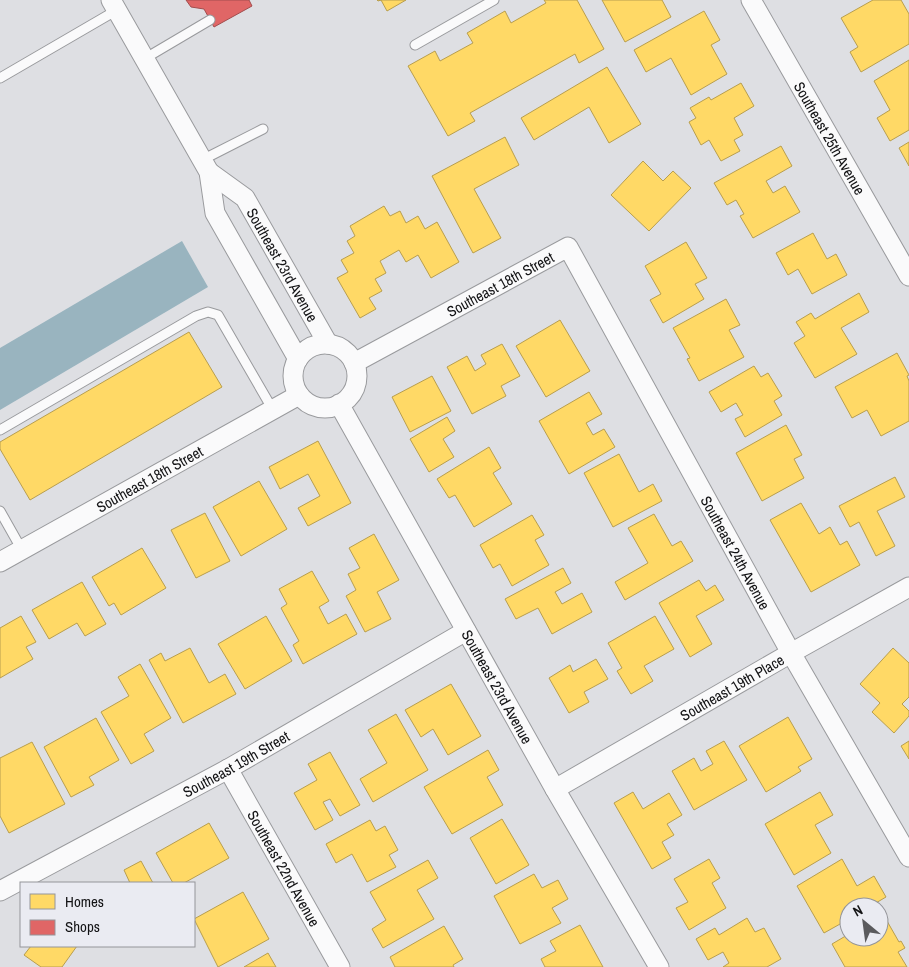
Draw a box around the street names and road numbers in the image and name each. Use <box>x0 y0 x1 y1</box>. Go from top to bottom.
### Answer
street label: Southeast 25th Avenue <box>789 78 871 198</box>
street label: Southeast 23rd Avenue <box>242 204 324 325</box>
street label: Southeast 18th Street <box>443 246 558 322</box>
street label: Southeast 18th Street <box>92 440 207 517</box>
street label: Southeast 24th Avenue <box>696 492 776 613</box>
street label: Southeast 23rd Avenue <box>457 626 538 748</box>
street label: Southeast 19th Place <box>676 649 788 725</box>
street label: Southeast 19th Street <box>179 725 293 802</box>
street label: Southeast 22nd Avenue <box>243 806 325 930</box>

